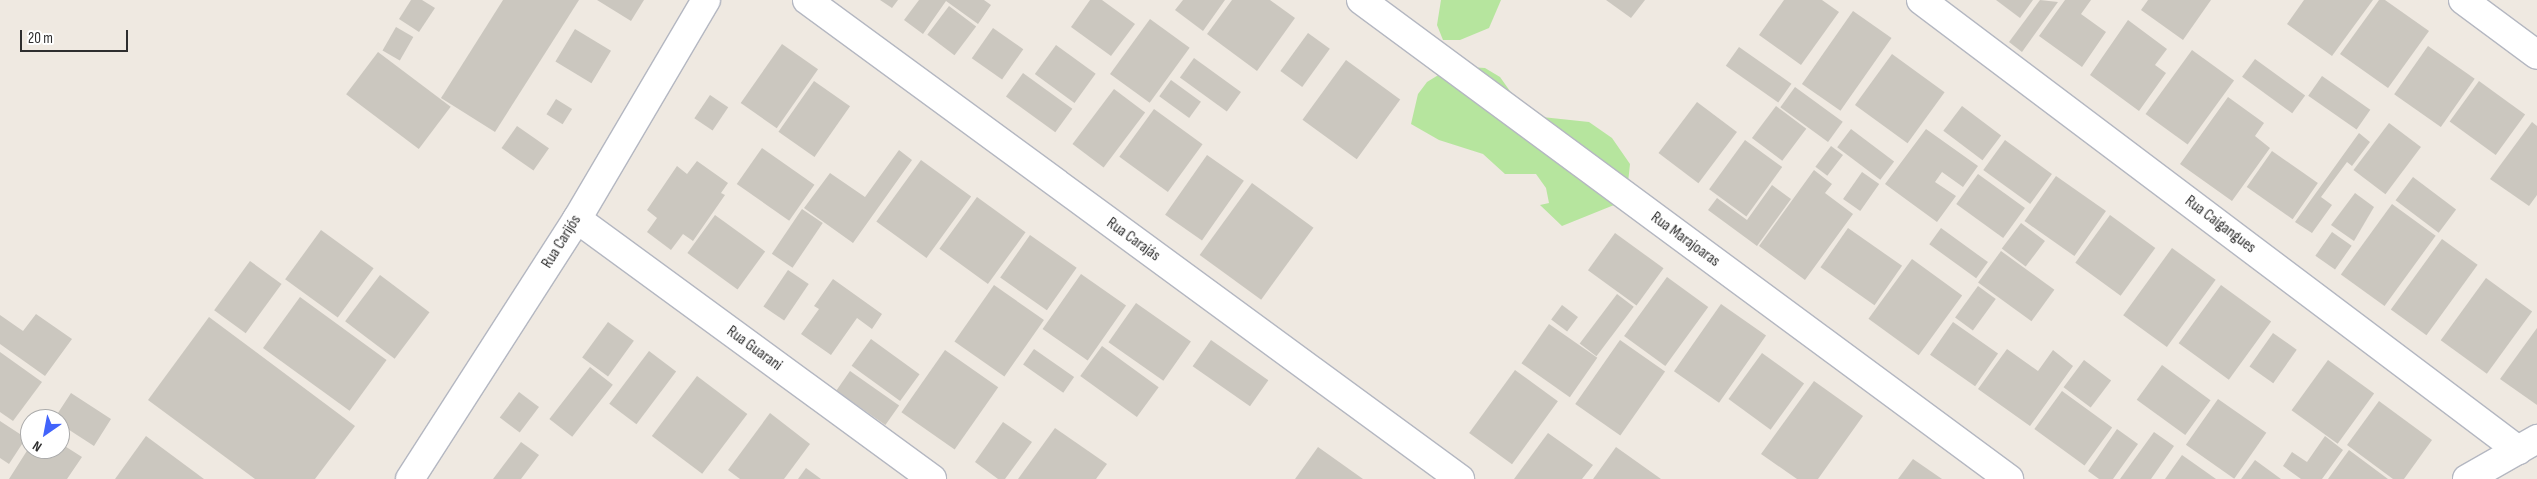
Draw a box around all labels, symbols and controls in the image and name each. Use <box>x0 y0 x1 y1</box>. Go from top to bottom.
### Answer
scale bar <box>22 20 130 52</box>
text: 20 m <box>28 29 53 48</box>
street label: Rua Caigangues <box>2181 192 2259 258</box>
street label: Rua Marajoaras <box>1647 208 1723 272</box>
street label: Rua Carijós <box>538 212 586 272</box>
street label: Rua Carajás <box>1102 214 1164 266</box>
street label: Rua Guarani <box>722 322 786 376</box>
north arrow <box>20 409 70 459</box>
text: N <box>29 437 45 455</box>

